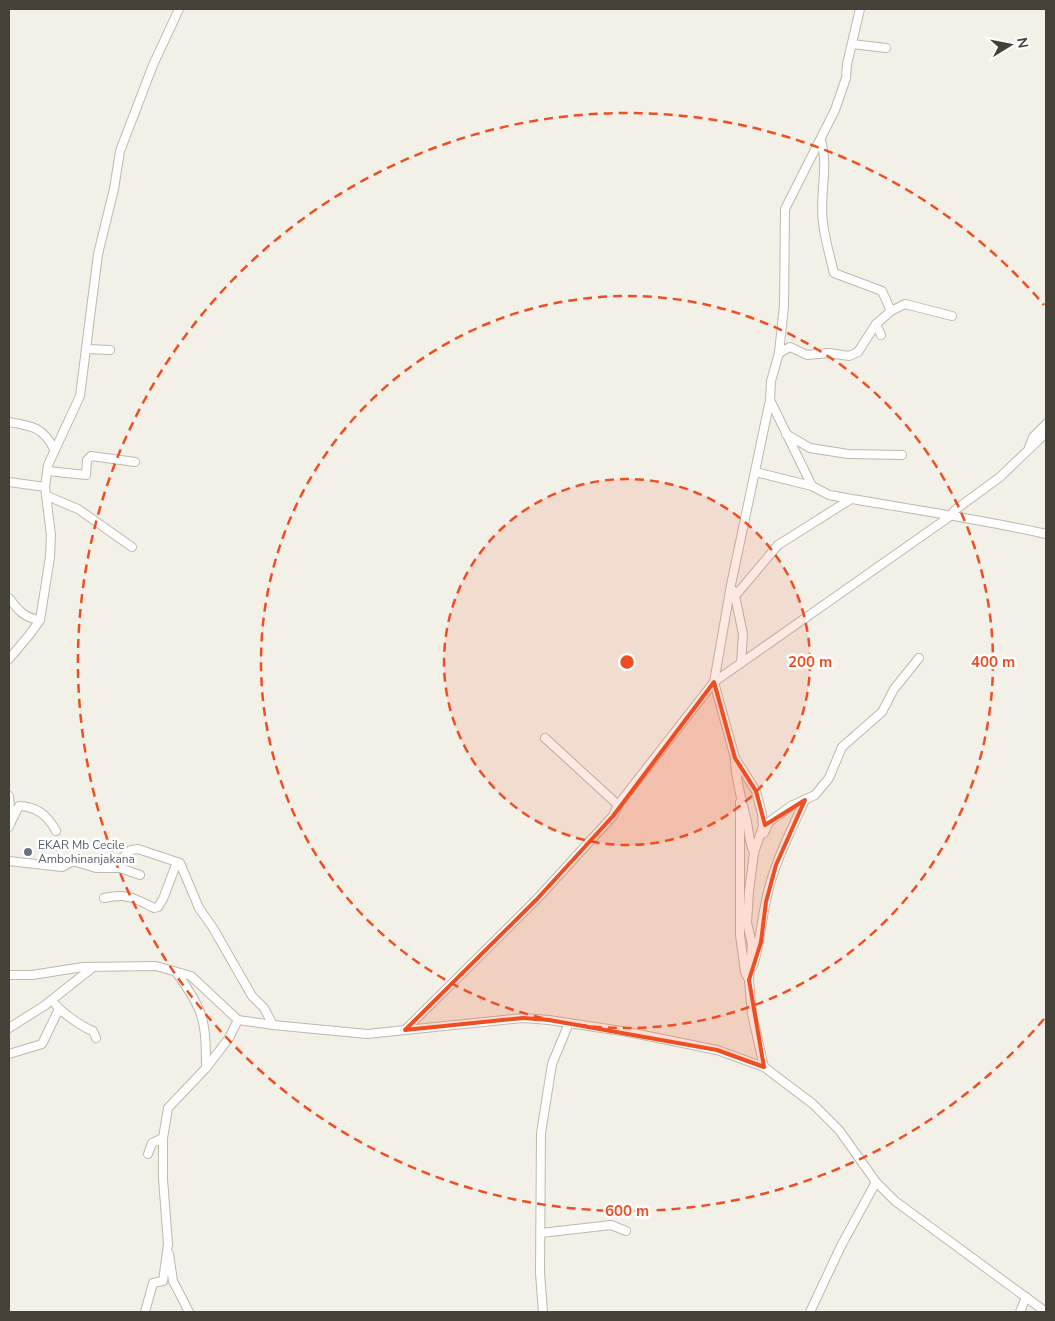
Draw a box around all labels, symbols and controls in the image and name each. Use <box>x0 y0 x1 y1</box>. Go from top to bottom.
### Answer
north arrow <box>985 20 1035 70</box>
text: N <box>1012 36 1033 50</box>
text: 200 m <box>788 652 832 672</box>
text: 400 m <box>971 652 1015 672</box>
centre of rings <box>618 653 636 671</box>
place label: EKAR Mb Cecile Ambohinanjakana <box>38 837 135 867</box>
marker: EKAR Mb Cecile Ambohinanjakana <box>22 846 34 858</box>
text: 600 m <box>605 1201 649 1221</box>

